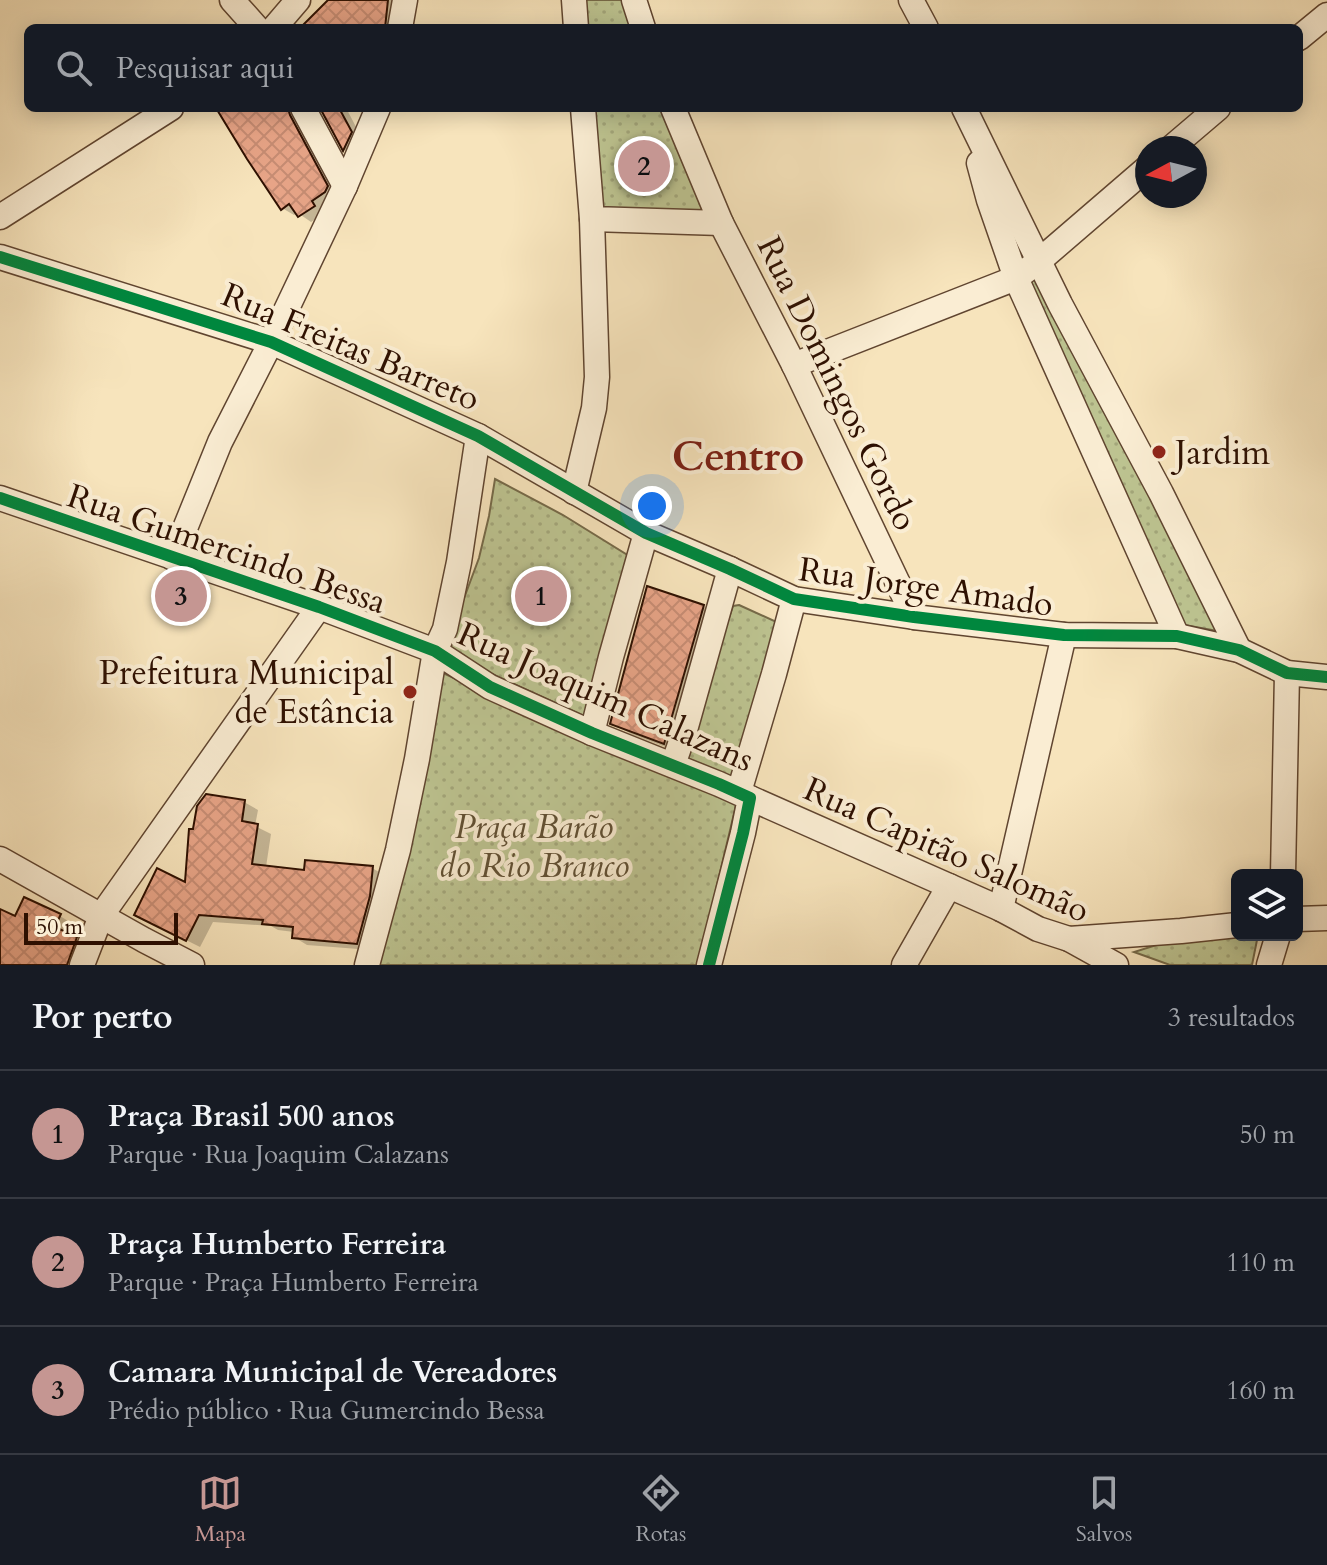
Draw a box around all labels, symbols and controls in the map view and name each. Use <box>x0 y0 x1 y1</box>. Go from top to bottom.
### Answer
search box <box>24 24 1303 112</box>
icon: search <box>52 46 96 90</box>
text: Pesquisar aqui <box>116 48 294 89</box>
pin: 2 <box>618 136 670 196</box>
north arrow <box>1135 136 1207 208</box>
street label: Rua Domingos Gordo <box>746 229 928 538</box>
street label: Rua Freitas Barreto <box>215 272 487 422</box>
district label: Centro <box>672 428 804 485</box>
place label: Jardim <box>1170 430 1270 476</box>
marker: Jardim <box>1150 443 1168 461</box>
street label: Rua Gumercindo Bessa <box>61 473 392 625</box>
your location <box>632 486 672 526</box>
street label: Rua Jorge Amado <box>796 546 1056 628</box>
pin: 3 <box>155 566 207 626</box>
pin: 1 <box>515 566 567 626</box>
street label: Rua Joaquim Calazans <box>450 611 761 783</box>
place label: Prefeitura Municipal de Estância <box>99 650 394 735</box>
marker: Prefeitura Municipal de Estância <box>401 683 419 701</box>
street label: Rua Capitão Salomão <box>797 766 1097 934</box>
park label: Praça Barão do Rio Branco <box>439 804 630 889</box>
map controls <box>1231 869 1303 941</box>
button: layers <box>1231 869 1303 941</box>
scale bar <box>24 909 178 945</box>
text: 50 m <box>36 912 83 942</box>
text: Por perto <box>32 994 173 1040</box>
text: 3 resultados <box>1168 1000 1295 1035</box>
text: Praça Brasil 500 anos <box>108 1096 395 1137</box>
text: 1 <box>51 1117 65 1152</box>
text: 50 m <box>1239 1117 1295 1152</box>
text: Parque · Rua Joaquim Calazans <box>108 1137 449 1172</box>
text: Praça Humberto Ferreira <box>108 1224 446 1265</box>
text: 2 <box>51 1245 65 1280</box>
text: 110 m <box>1226 1245 1295 1280</box>
text: Parque · Praça Humberto Ferreira <box>108 1265 479 1300</box>
text: Camara Municipal de Vereadores <box>108 1352 557 1393</box>
text: 3 <box>51 1373 65 1408</box>
text: 160 m <box>1226 1373 1295 1408</box>
text: Prédio público · Rua Gumercindo Bessa <box>108 1393 545 1428</box>
tab: Mapa <box>195 1471 246 1549</box>
tab: Rotas <box>635 1471 686 1549</box>
tab: Salvos <box>1076 1471 1132 1549</box>

